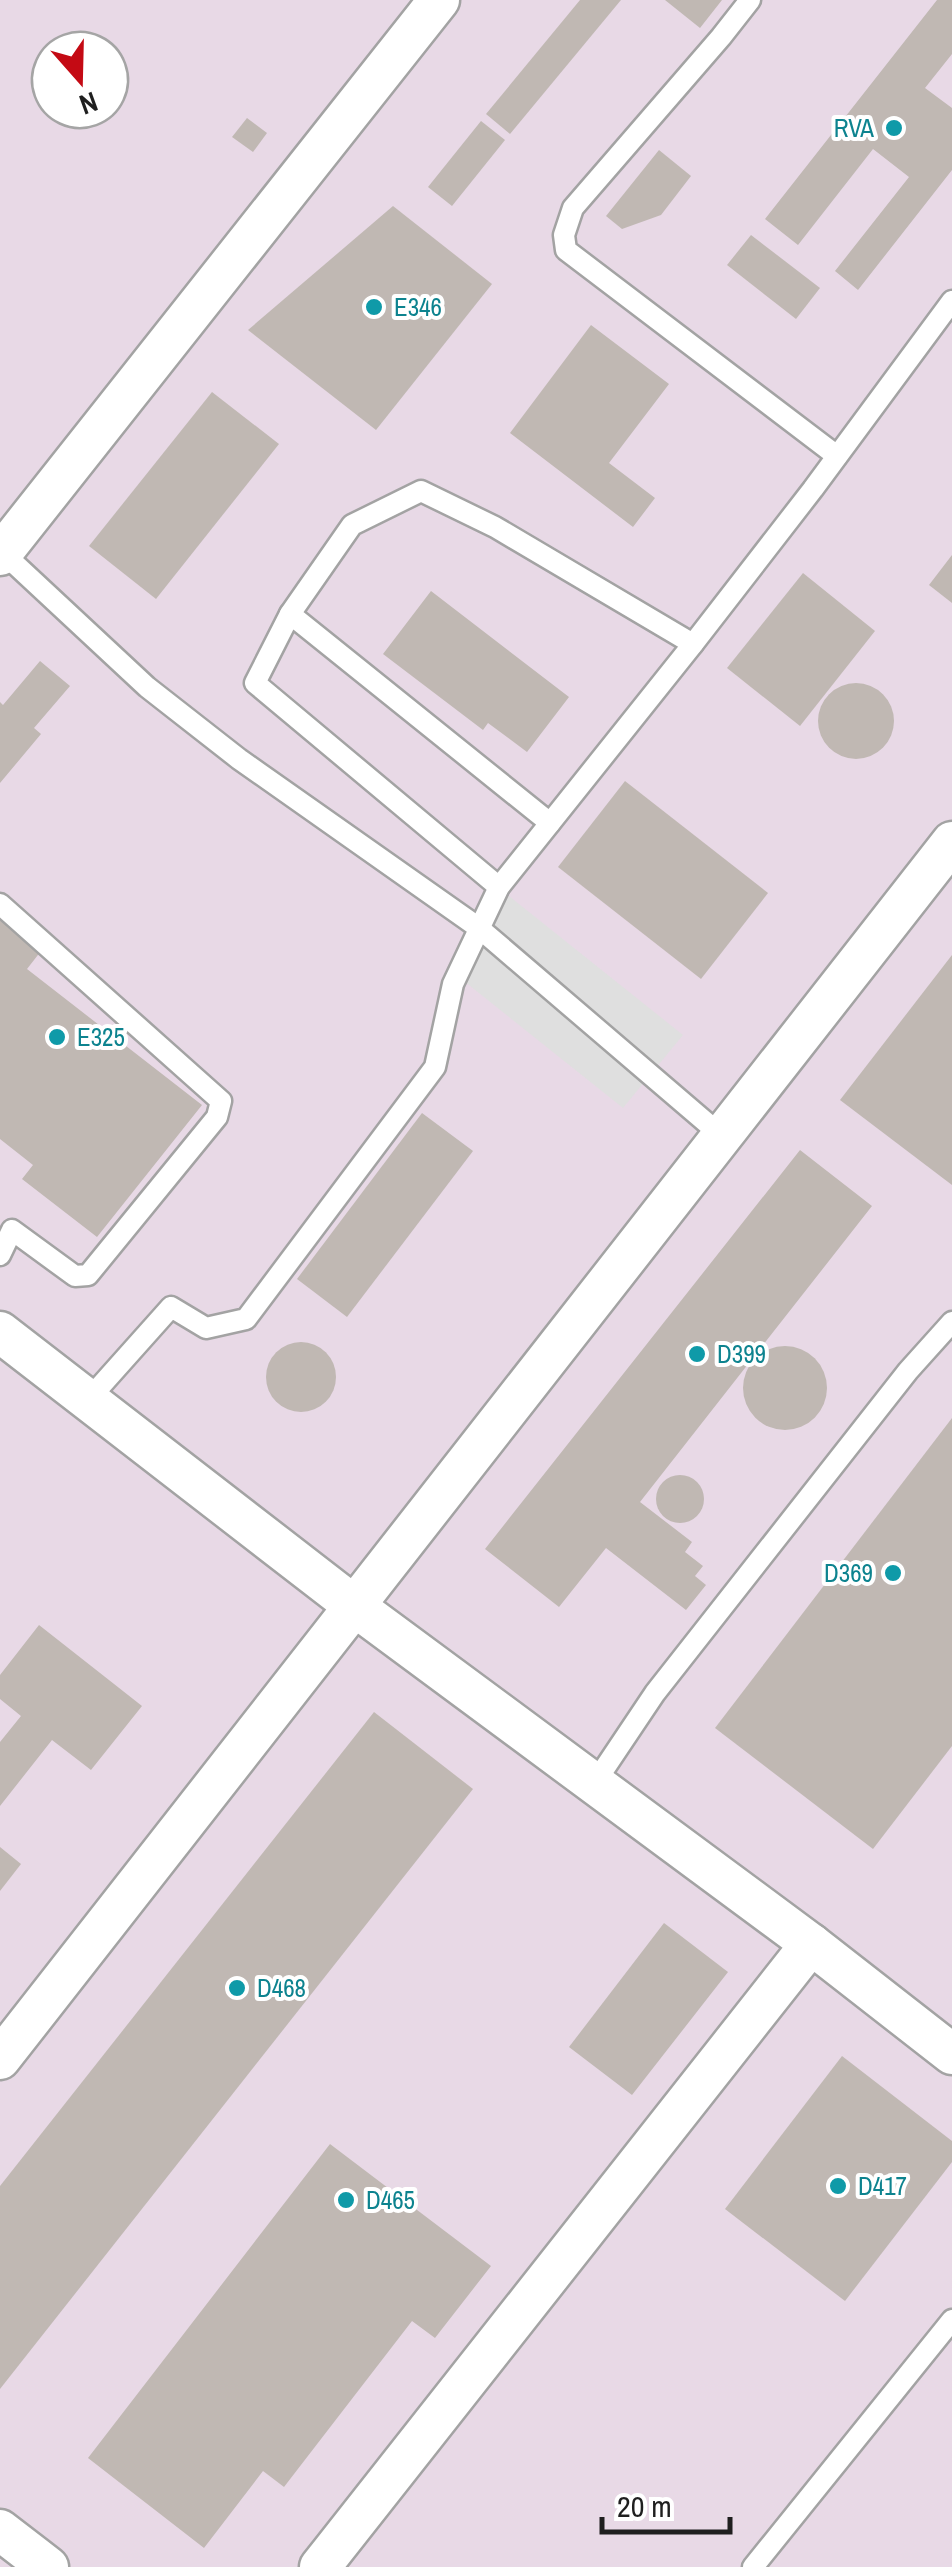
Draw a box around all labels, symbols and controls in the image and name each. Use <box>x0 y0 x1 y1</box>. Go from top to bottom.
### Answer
north arrow <box>30 30 130 130</box>
text: N <box>74 83 103 124</box>
place label: RVA <box>834 111 874 145</box>
marker: RVA <box>883 117 905 139</box>
place label: E346 <box>394 290 442 324</box>
marker: E346 <box>363 296 385 318</box>
place label: E325 <box>77 1020 125 1054</box>
marker: E325 <box>46 1026 68 1048</box>
place label: D399 <box>717 1337 766 1371</box>
marker: D399 <box>686 1343 708 1365</box>
place label: D369 <box>824 1556 873 1590</box>
marker: D369 <box>882 1562 904 1584</box>
place label: D468 <box>257 1971 306 2005</box>
marker: D468 <box>226 1977 248 1999</box>
place label: D417 <box>858 2169 907 2203</box>
marker: D417 <box>827 2175 849 2197</box>
place label: D465 <box>366 2183 415 2217</box>
marker: D465 <box>335 2189 357 2211</box>
scale bar <box>602 2472 730 2534</box>
text: 20 m <box>617 2486 672 2526</box>

